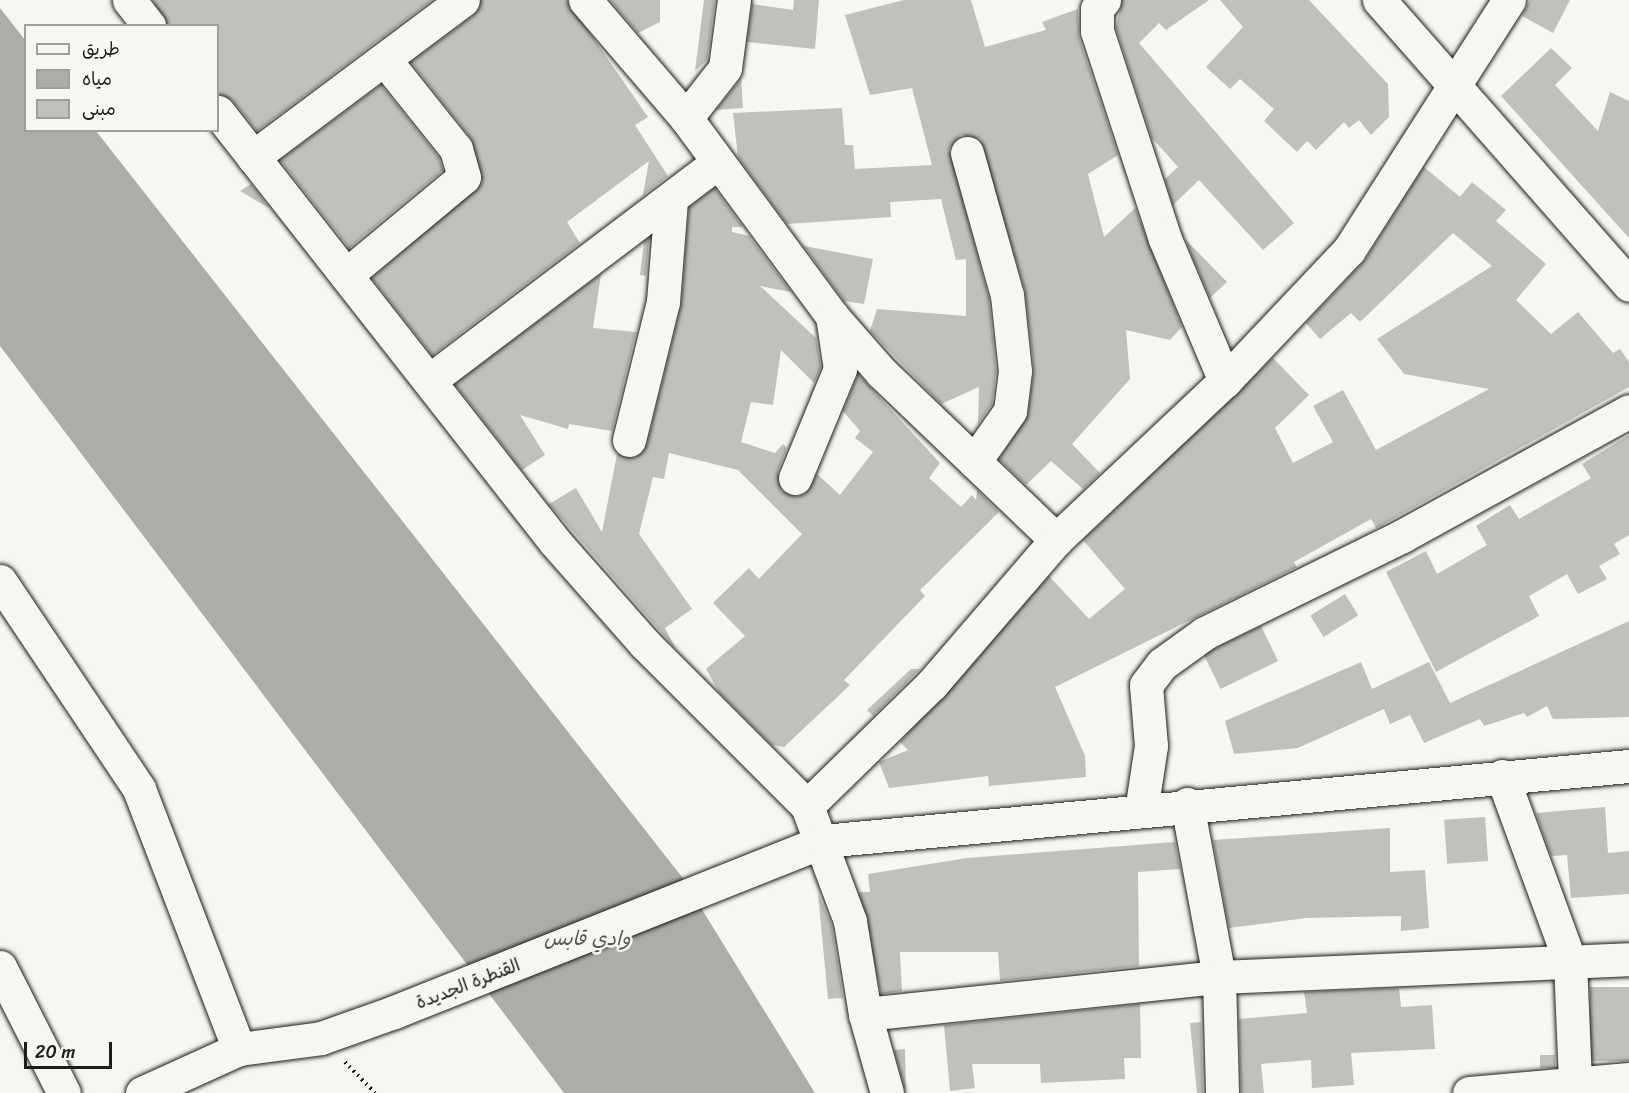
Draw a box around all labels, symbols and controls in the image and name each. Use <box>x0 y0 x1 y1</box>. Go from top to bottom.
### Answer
legend <box>24 24 219 132</box>
text: طريق <box>82 33 120 65</box>
text: مياه <box>82 63 112 95</box>
text: مبنى <box>82 93 116 125</box>
water label: وادي قابس <box>544 926 630 950</box>
street label: القنطرة الجديدة <box>413 954 523 1014</box>
scale bar <box>27 1030 116 1068</box>
text: 20 m <box>35 1036 75 1068</box>

